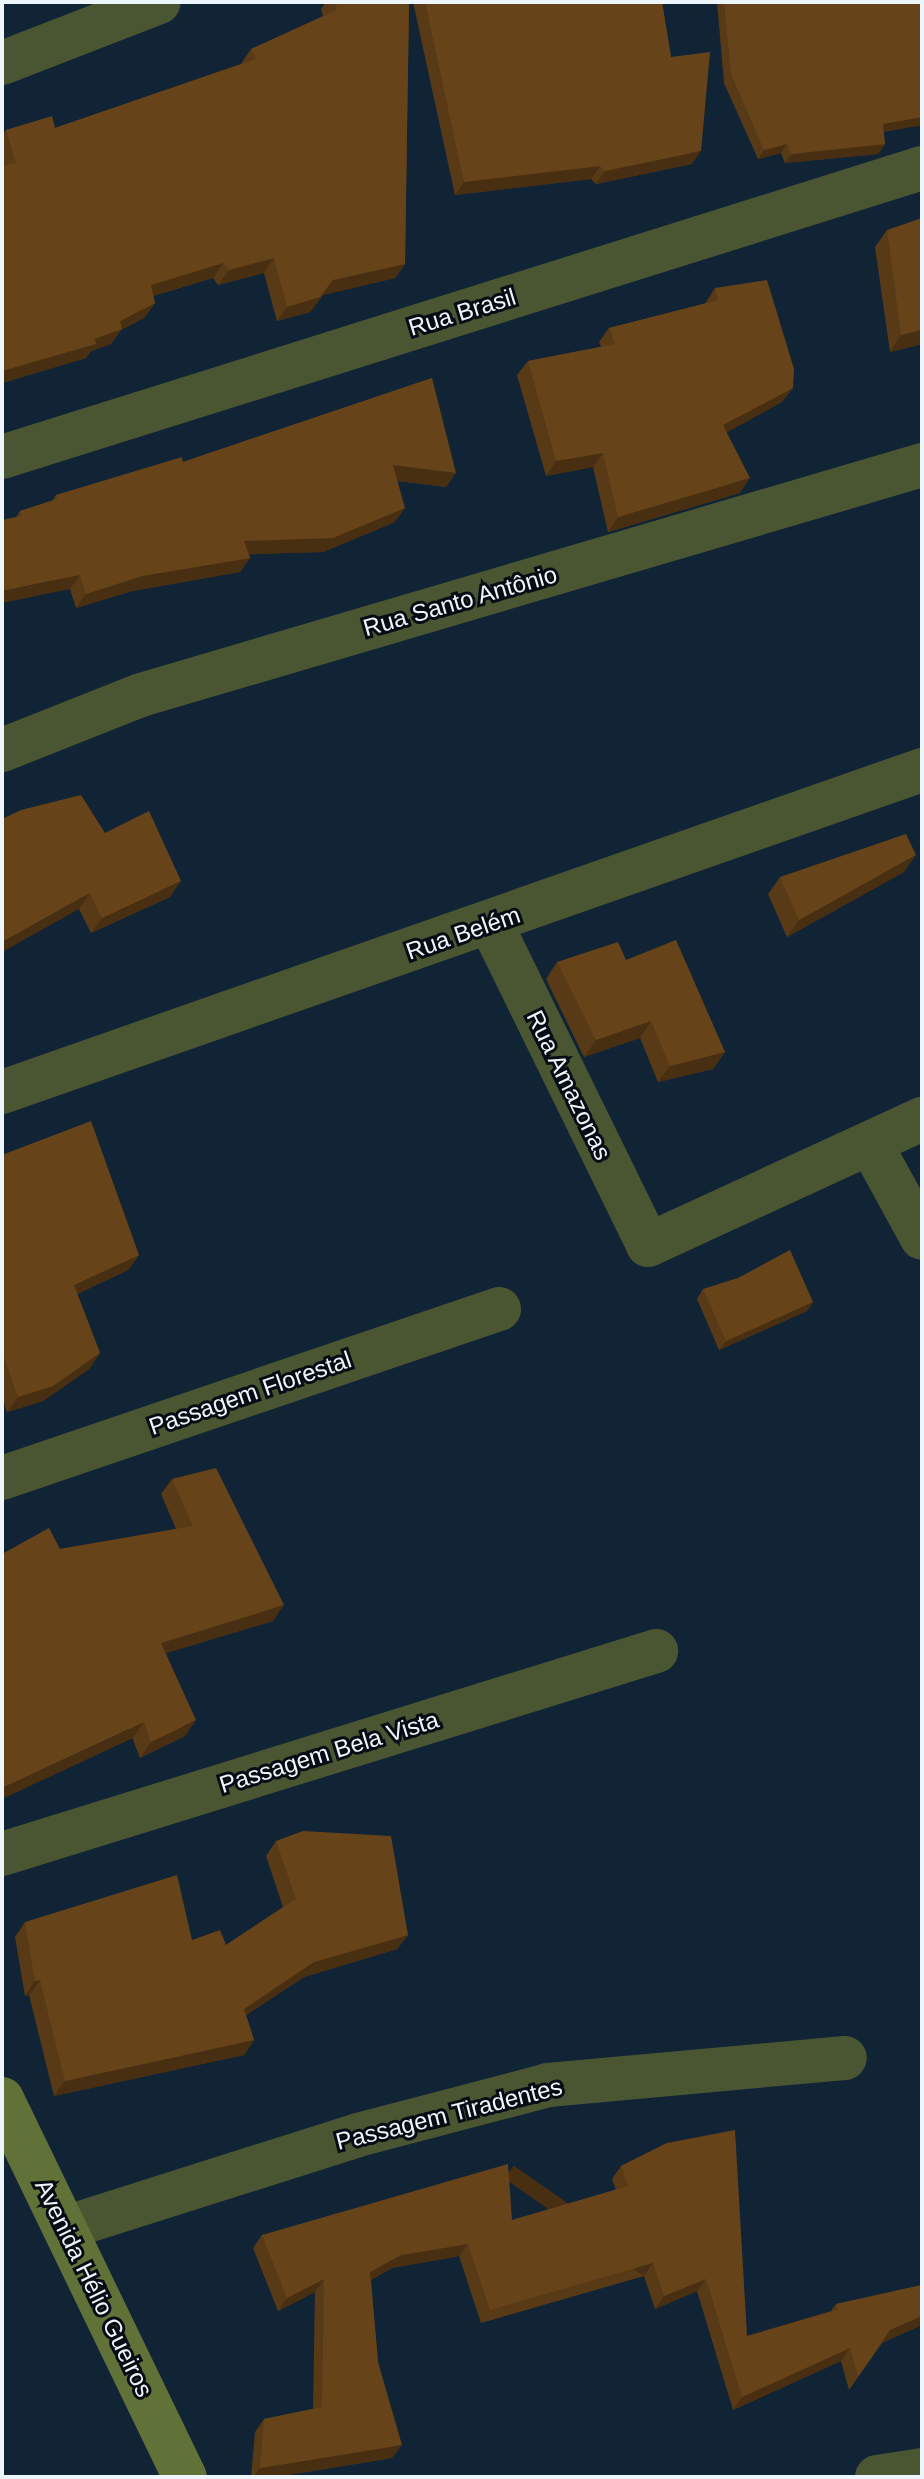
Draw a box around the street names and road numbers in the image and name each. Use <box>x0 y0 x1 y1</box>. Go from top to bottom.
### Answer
street label: Rua Brasil <box>405 282 519 342</box>
street label: Rua Santo Antônio <box>359 559 561 643</box>
street label: Rua Belém <box>402 900 524 966</box>
street label: Rua Amazonas <box>520 1005 618 1165</box>
street label: Passagem Florestal <box>145 1345 355 1441</box>
street label: Passagem Bela Vista <box>216 1705 442 1799</box>
street label: Passagem Tiradentes <box>333 2072 565 2156</box>
street label: Avenida Hélio Gueiros <box>29 2175 159 2401</box>

